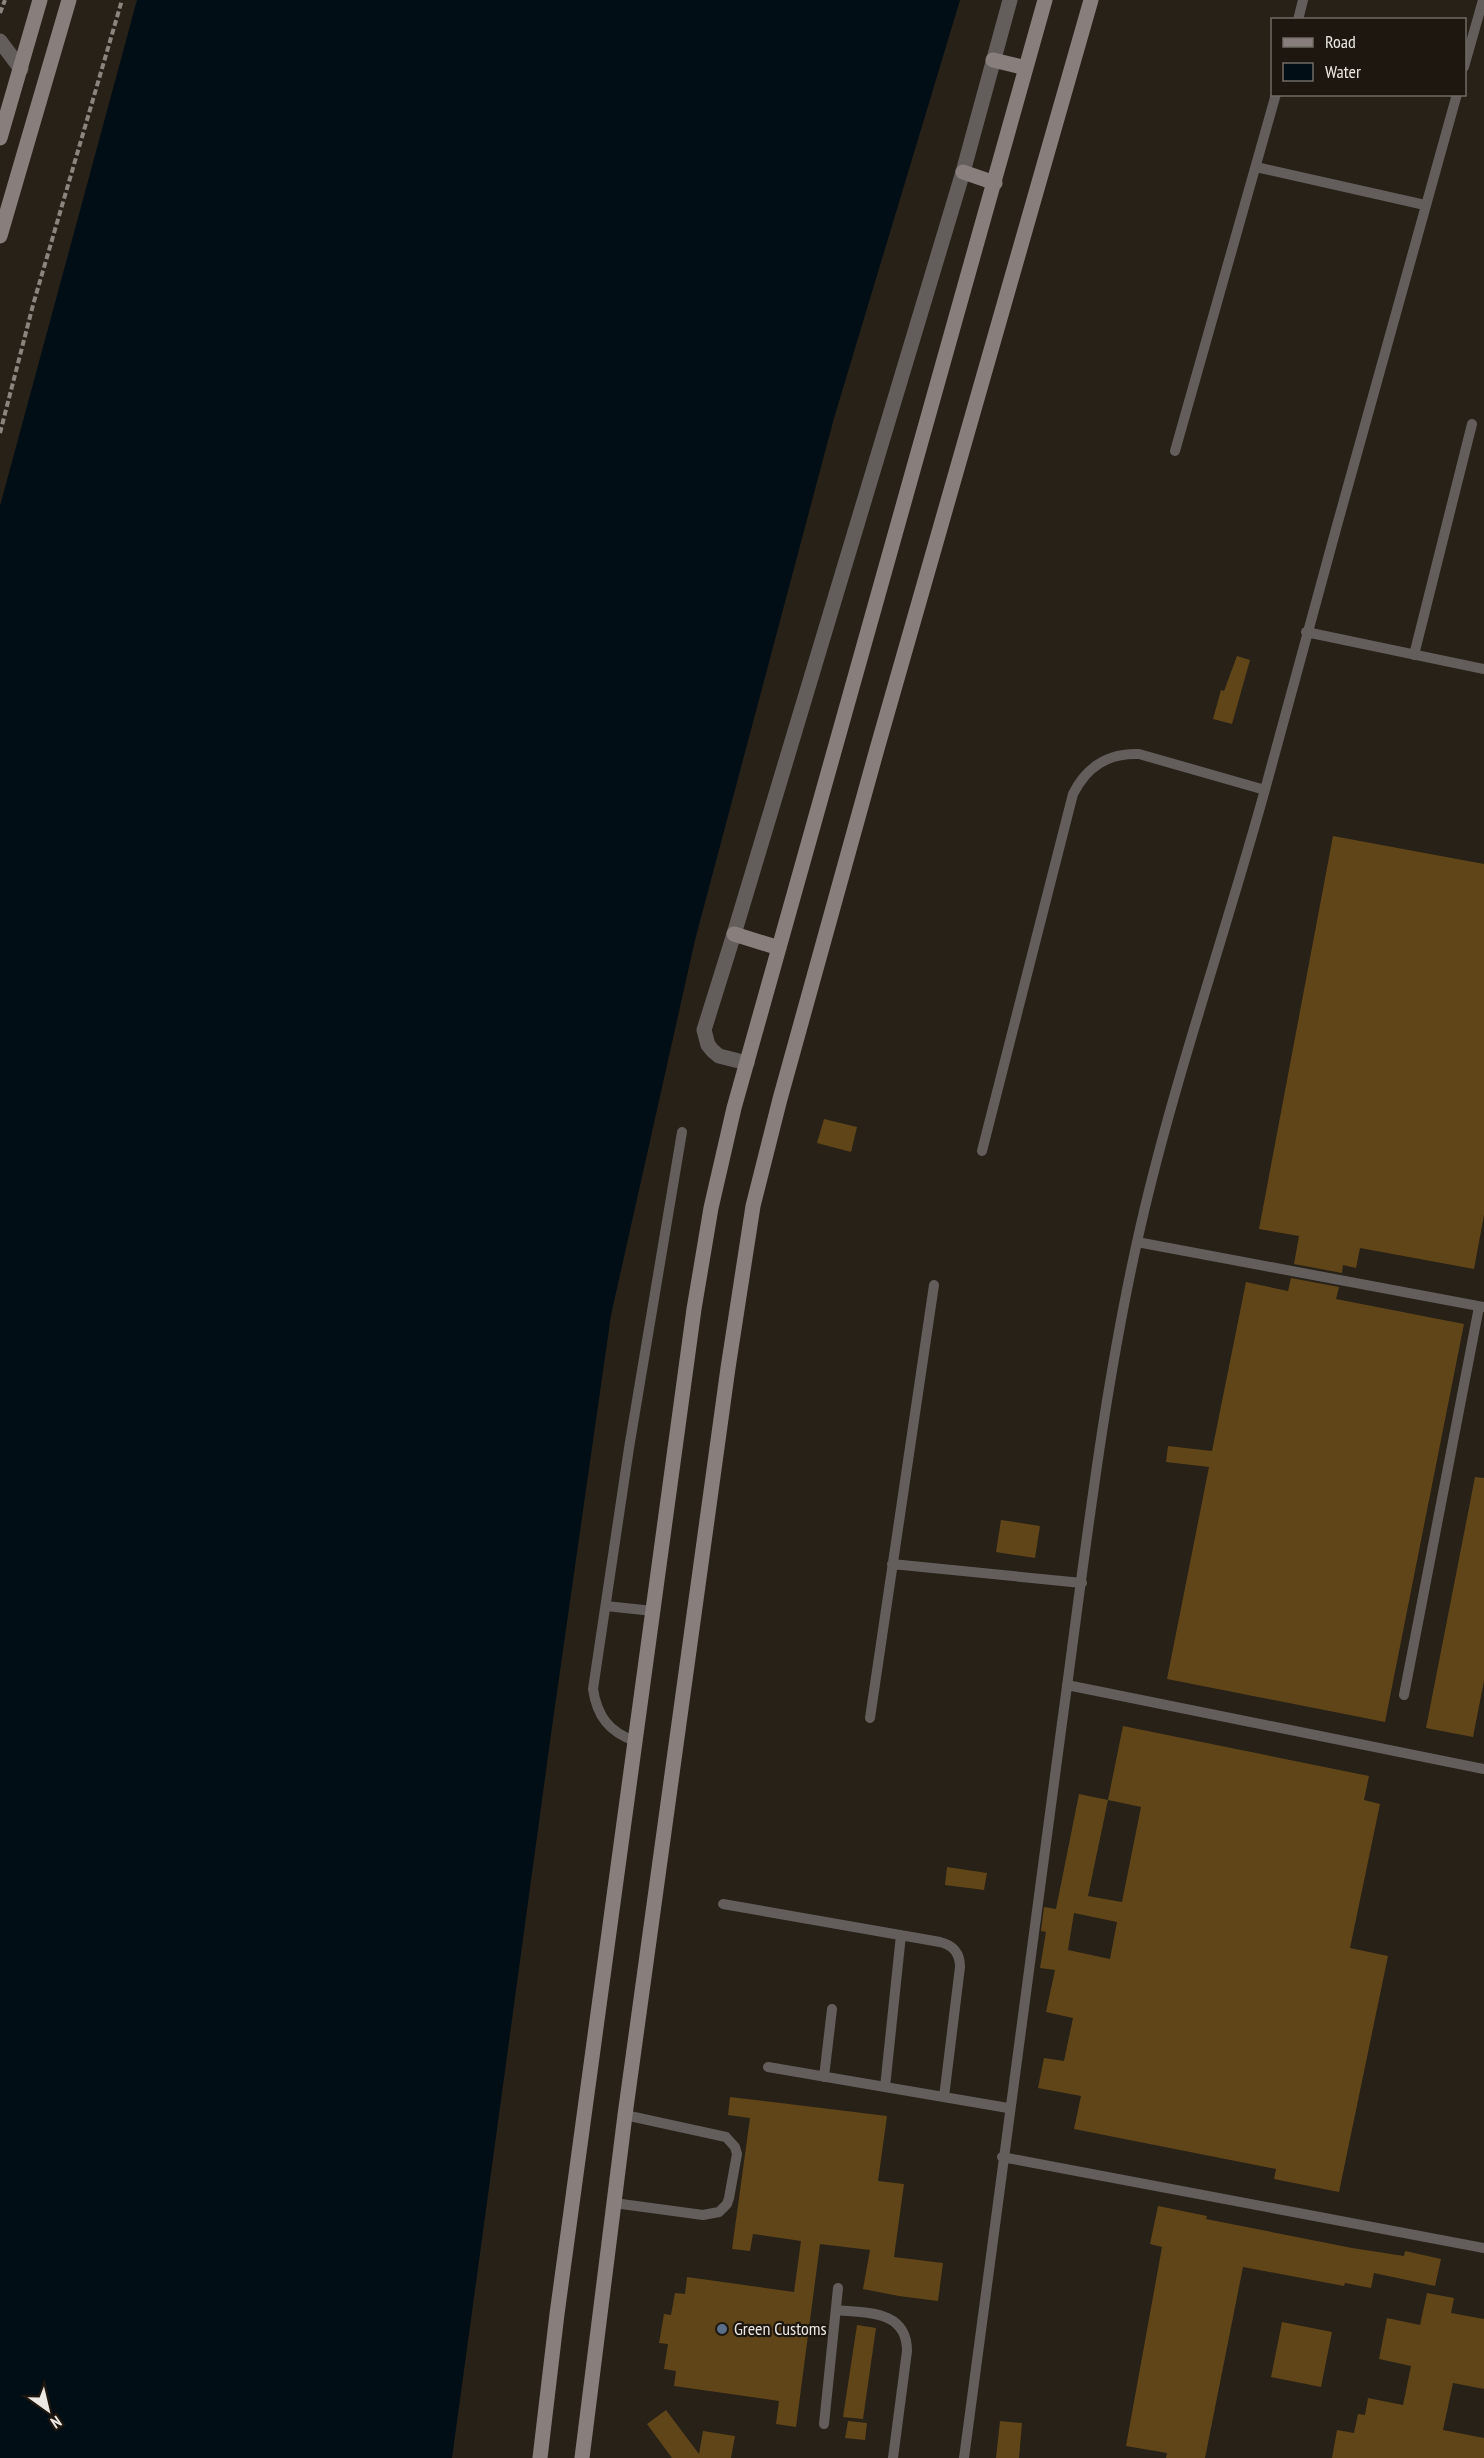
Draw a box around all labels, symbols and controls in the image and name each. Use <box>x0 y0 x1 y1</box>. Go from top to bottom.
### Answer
legend <box>1271 18 1466 96</box>
text: Road <box>1325 30 1356 53</box>
text: Water <box>1325 60 1361 83</box>
place label: Green Customs <box>734 2317 827 2340</box>
marker: Green Customs <box>715 2322 729 2336</box>
north arrow <box>18 2380 78 2440</box>
text: N <box>47 2412 66 2433</box>

